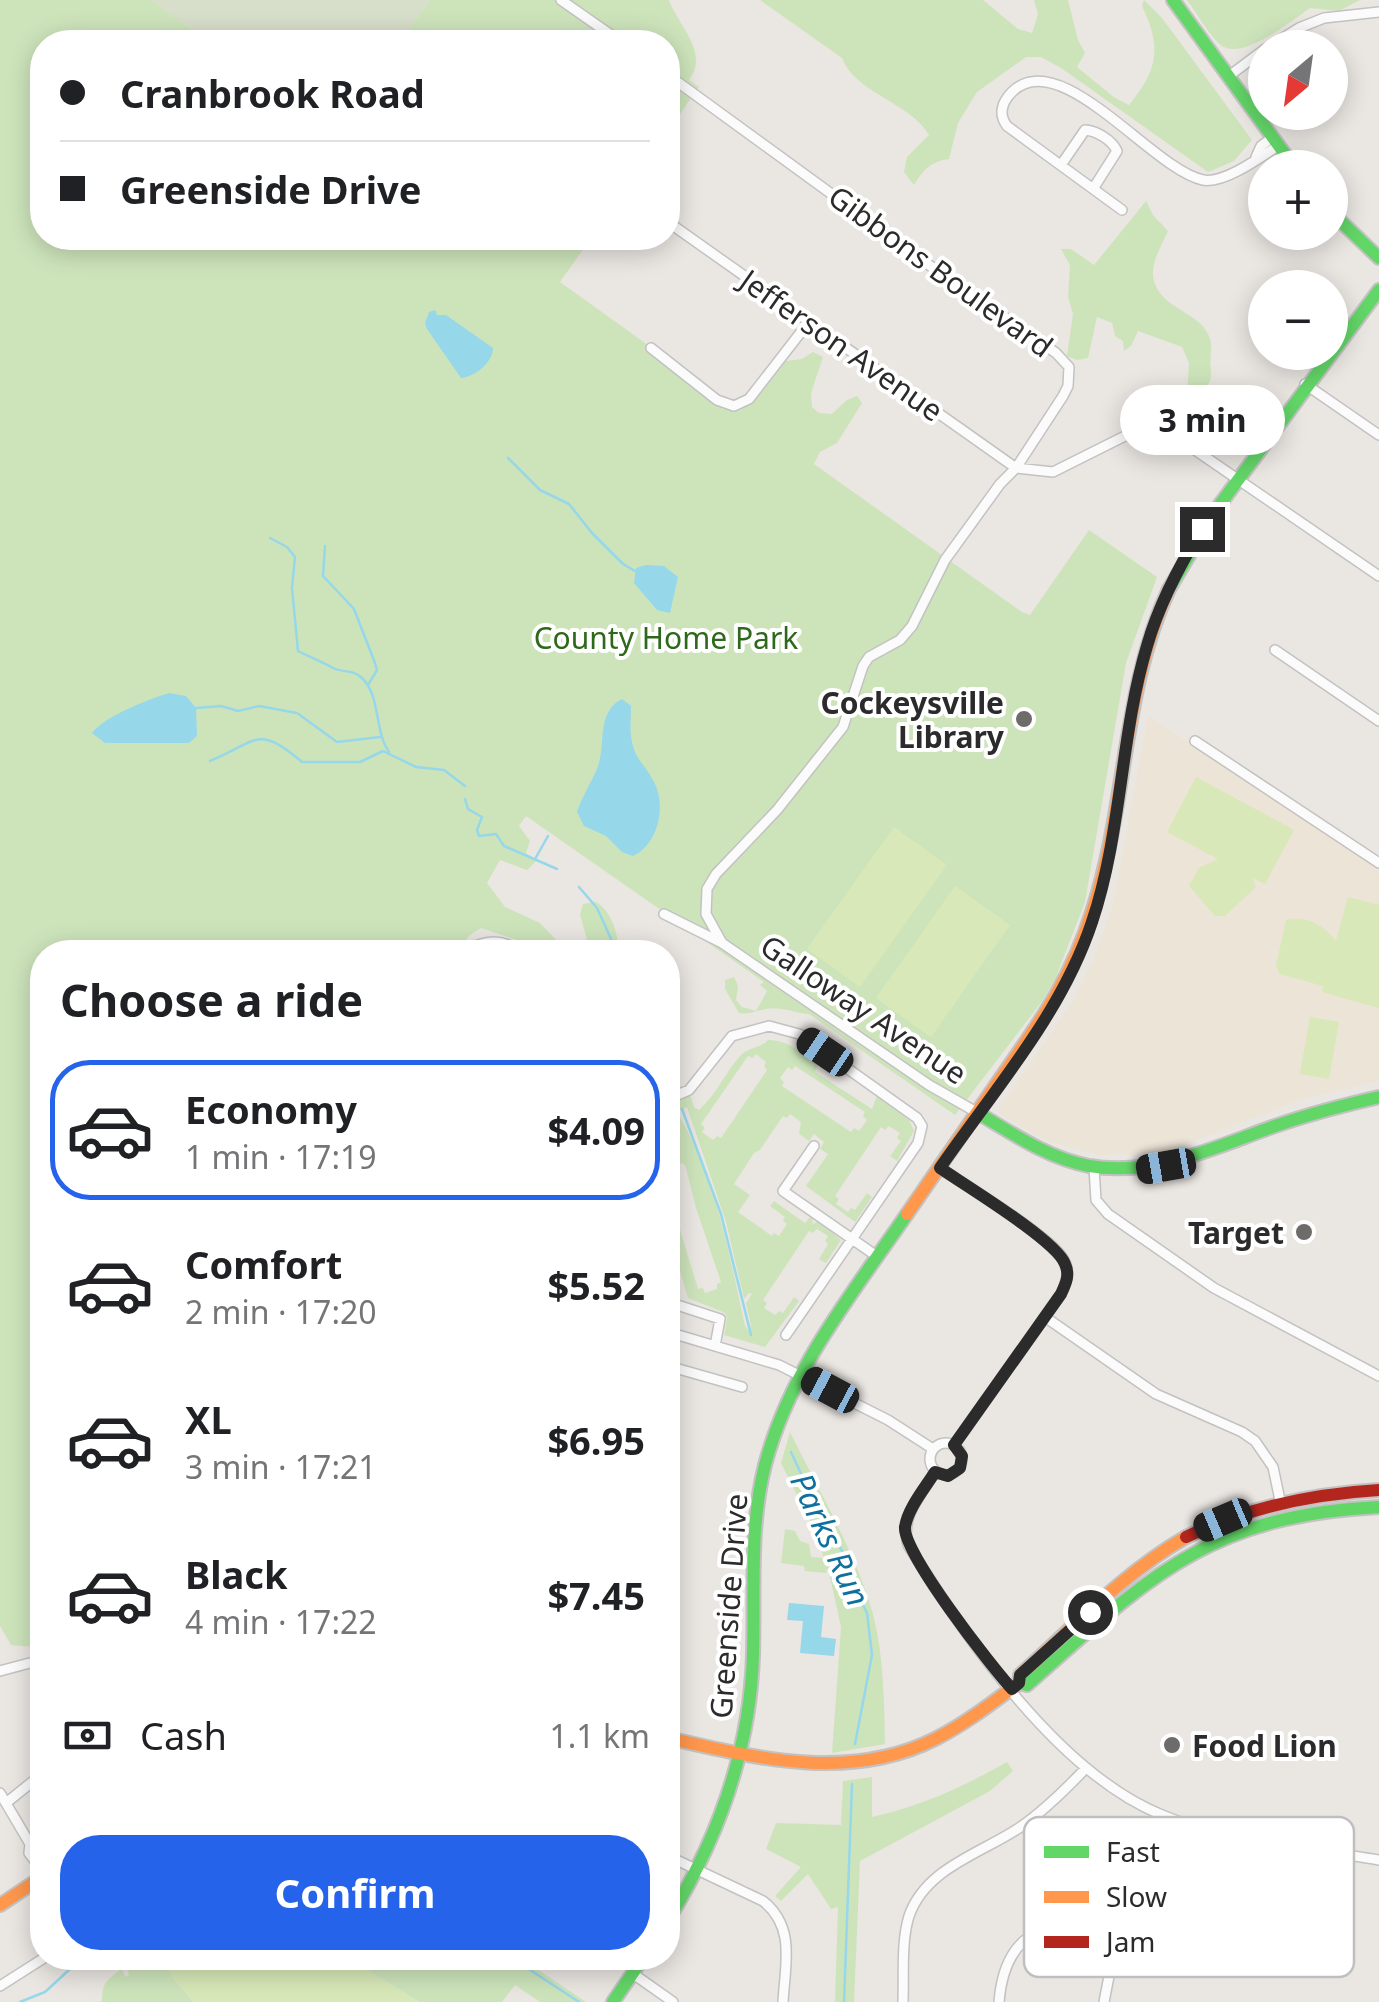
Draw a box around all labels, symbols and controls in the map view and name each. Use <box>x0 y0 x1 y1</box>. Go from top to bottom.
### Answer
north arrow <box>1248 30 1348 130</box>
map controls <box>1248 30 1348 370</box>
text: Cranbrook Road <box>120 67 425 119</box>
button: + <box>1248 150 1348 250</box>
text: Greenside Drive <box>120 163 421 215</box>
street label: Gibbons Boulevard <box>821 176 1061 366</box>
street label: Jefferson Avenue <box>730 258 952 430</box>
button: − <box>1248 270 1348 370</box>
callout: 3 min <box>1120 384 1284 454</box>
text: 3 min <box>1158 398 1247 441</box>
route end <box>1180 507 1225 552</box>
park label: County Home Park <box>534 617 798 658</box>
place label: Cockeysville Library <box>821 682 1005 757</box>
marker: Cockeysville Library <box>1013 708 1035 730</box>
street label: Galloway Avenue <box>753 925 975 1093</box>
text: Choose a ride <box>60 969 363 1030</box>
car <box>792 1023 858 1081</box>
text: Economy <box>185 1083 357 1135</box>
icon: car <box>65 1085 155 1175</box>
text: $4.09 <box>547 1104 645 1156</box>
text: 1 min · 17:19 <box>185 1135 377 1178</box>
car <box>1134 1146 1198 1186</box>
place label: Target <box>1188 1212 1284 1253</box>
marker: Target <box>1293 1221 1315 1243</box>
text: Comfort <box>185 1238 342 1290</box>
icon: car <box>65 1240 155 1330</box>
text: $5.52 <box>547 1259 645 1311</box>
text: 2 min · 17:20 <box>185 1290 377 1333</box>
car <box>796 1363 864 1417</box>
text: XL <box>185 1393 232 1445</box>
icon: car <box>65 1395 155 1485</box>
text: $6.95 <box>547 1414 645 1466</box>
text: 3 min · 17:21 <box>185 1445 377 1488</box>
water label: Parks Run <box>781 1465 881 1613</box>
street label: Greenside Drive <box>700 1492 756 1720</box>
car <box>1190 1494 1256 1546</box>
text: Black <box>185 1548 288 1600</box>
icon: car <box>65 1550 155 1640</box>
text: $7.45 <box>547 1569 645 1621</box>
route start <box>1068 1590 1113 1635</box>
text: 4 min · 17:22 <box>185 1600 377 1643</box>
icon: cash <box>60 1708 115 1763</box>
text: Cash <box>140 1709 227 1761</box>
text: 1.1 km <box>549 1714 650 1757</box>
place label: Food Lion <box>1192 1725 1337 1766</box>
marker: Food Lion <box>1161 1734 1183 1756</box>
legend <box>1024 1817 1354 1977</box>
text: Fast <box>1106 1832 1160 1870</box>
button: Confirm <box>60 1835 650 1950</box>
text: Slow <box>1106 1877 1167 1915</box>
text: Jam <box>1103 1922 1156 1960</box>

